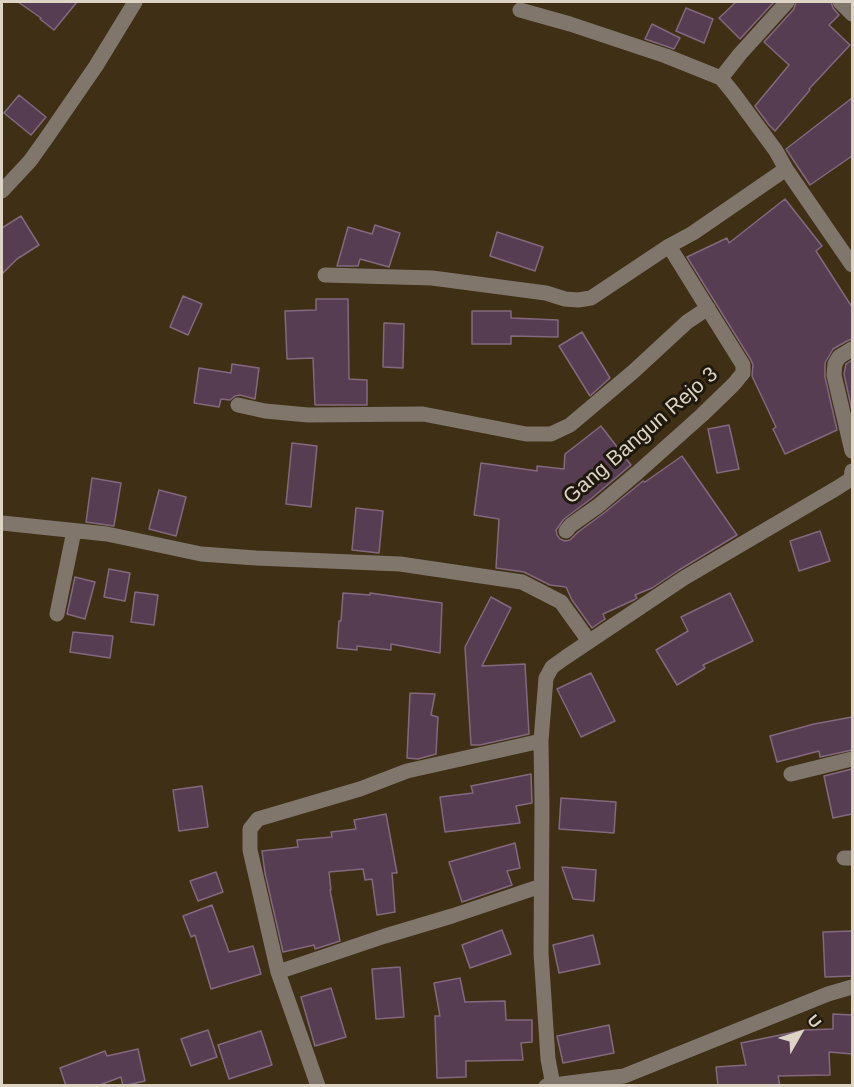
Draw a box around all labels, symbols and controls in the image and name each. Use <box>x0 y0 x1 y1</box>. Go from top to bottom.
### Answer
street label: Gang Bangun Rejo 3 <box>559 362 723 510</box>
north arrow <box>770 1003 830 1063</box>
text: U <box>804 1012 825 1031</box>

